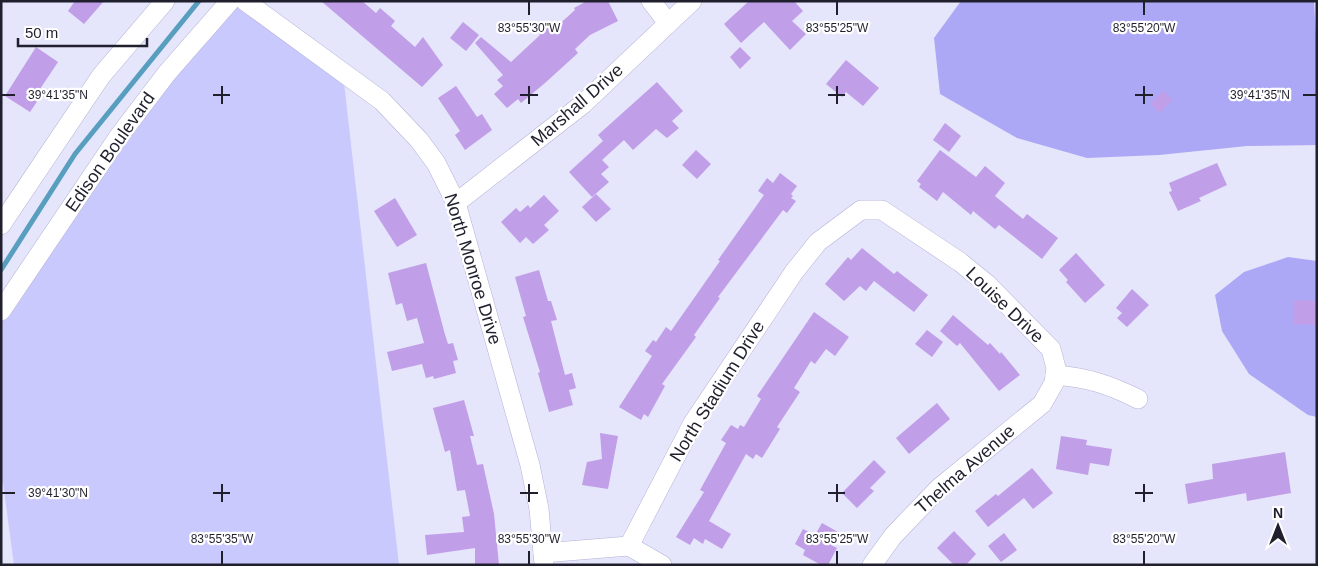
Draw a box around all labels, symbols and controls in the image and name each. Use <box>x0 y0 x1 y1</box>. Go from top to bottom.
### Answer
scale bar <box>18 15 146 47</box>
text: 83°55'30"W <box>498 21 561 35</box>
text: 83°55'25"W <box>806 21 869 35</box>
text: 83°55'20"W <box>1113 21 1176 35</box>
text: 50 m <box>25 24 58 41</box>
street label: Marshall Drive <box>527 60 627 150</box>
text: 39°41'35"N <box>28 88 88 102</box>
street label: Edison Boulevard <box>61 88 159 216</box>
text: 39°41'35"N <box>1230 88 1290 102</box>
street label: North Monroe Drive <box>440 191 506 347</box>
street label: Louise Drive <box>962 263 1048 347</box>
street label: North Stadium Drive <box>666 317 768 465</box>
street label: Thelma Avenue <box>911 421 1019 517</box>
text: 39°41'30"N <box>28 486 88 500</box>
north arrow <box>1253 501 1303 551</box>
text: N <box>1273 505 1283 521</box>
text: 83°55'35"W <box>191 532 254 546</box>
text: 83°55'30"W <box>498 532 561 546</box>
text: 83°55'25"W <box>806 532 869 546</box>
text: 83°55'20"W <box>1113 532 1176 546</box>

